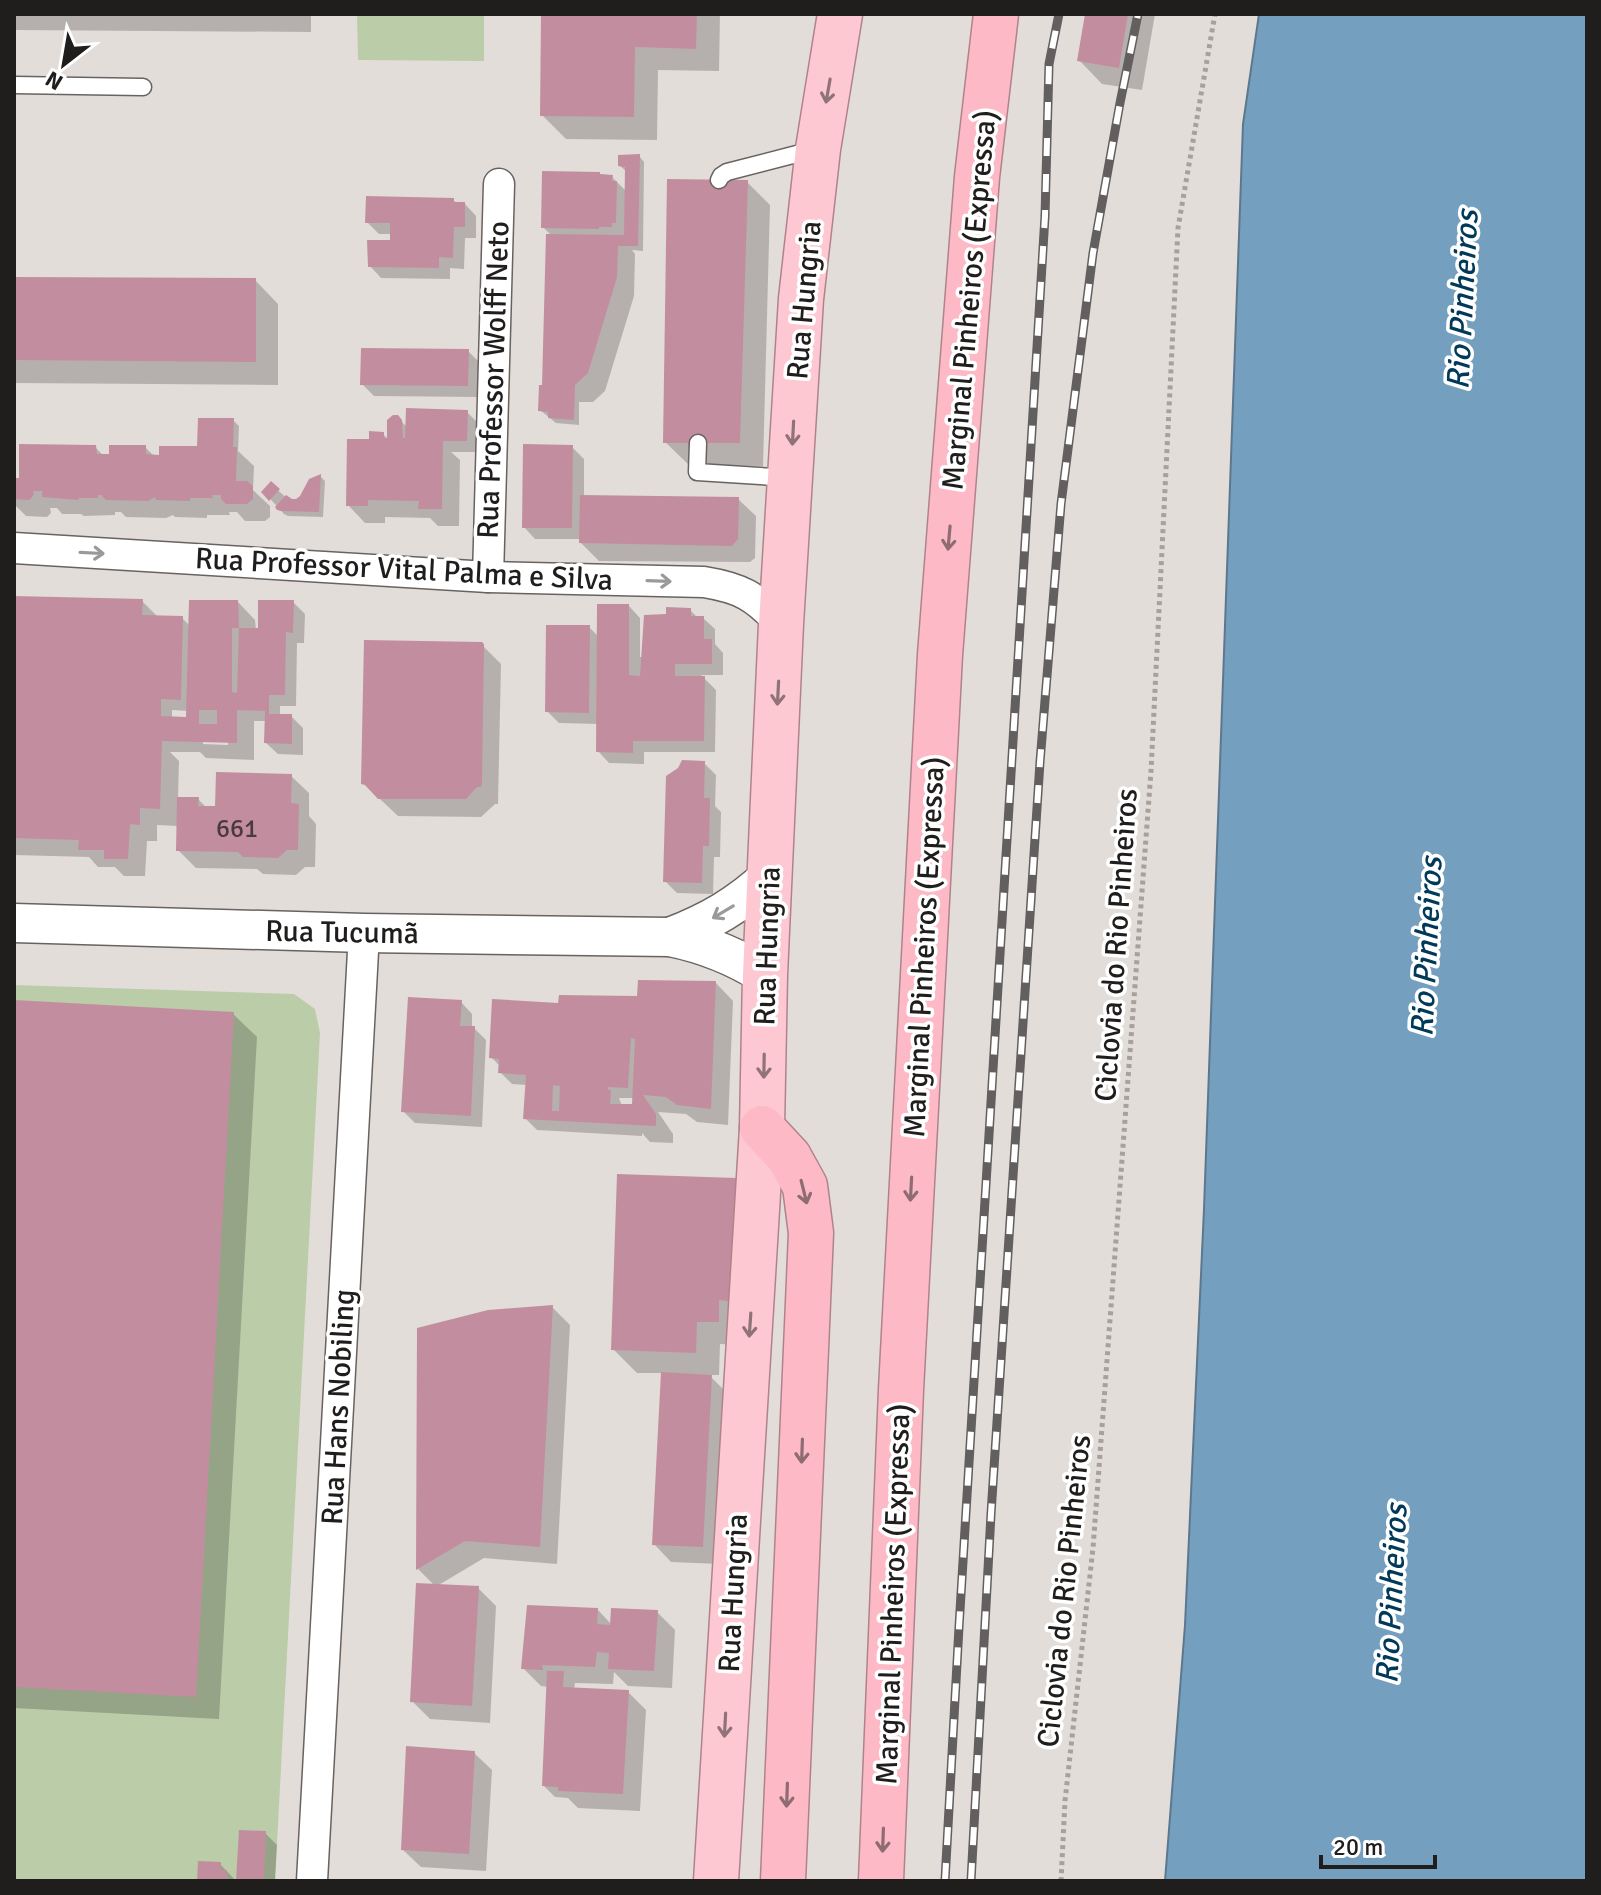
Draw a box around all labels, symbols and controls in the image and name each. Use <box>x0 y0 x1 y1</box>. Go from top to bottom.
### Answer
north arrow <box>24 24 104 104</box>
text: N <box>40 65 67 96</box>
one-way arrow <box>819 78 834 103</box>
street label: Marginal Pinheiros (Expressa) <box>934 108 1005 492</box>
water label: Rio Pinheiros <box>1438 206 1487 391</box>
street label: Rua Hungria <box>779 219 830 381</box>
street label: Rua Professor Wolff Neto <box>469 221 518 539</box>
one-way arrow <box>786 419 801 446</box>
one-way arrow <box>941 524 956 551</box>
street label: Rua Professor Vital Palma e Silva <box>194 540 614 599</box>
one-way arrow <box>78 546 105 561</box>
one-way arrow <box>645 574 672 589</box>
one-way arrow <box>770 679 785 706</box>
street label: Marginal Pinheiros (Expressa) <box>896 756 953 1138</box>
street label: Ciclovia do Rio Pinheiros <box>1087 787 1146 1103</box>
house number: 661 <box>216 813 258 845</box>
water label: Rio Pinheiros <box>1402 853 1451 1038</box>
street label: Rua Hungria <box>746 866 789 1026</box>
one-way arrow <box>712 904 735 920</box>
street label: Rua Tucumã <box>265 913 419 952</box>
one-way arrow <box>756 1052 771 1079</box>
one-way arrow <box>904 1175 919 1202</box>
one-way arrow <box>797 1179 812 1204</box>
street label: Rua Hans Nobiling <box>314 1288 363 1526</box>
one-way arrow <box>742 1311 757 1338</box>
street label: Marginal Pinheiros (Expressa) <box>868 1403 919 1785</box>
street label: Ciclovia do Rio Pinheiros <box>1030 1433 1099 1749</box>
one-way arrow <box>794 1437 809 1464</box>
water label: Rio Pinheiros <box>1367 1500 1416 1685</box>
street label: Rua Hungria <box>711 1512 756 1674</box>
one-way arrow <box>718 1711 733 1738</box>
one-way arrow <box>780 1781 795 1808</box>
scale bar <box>1321 1819 1435 1869</box>
one-way arrow <box>875 1826 890 1853</box>
text: 20 m <box>1333 1832 1383 1862</box>

